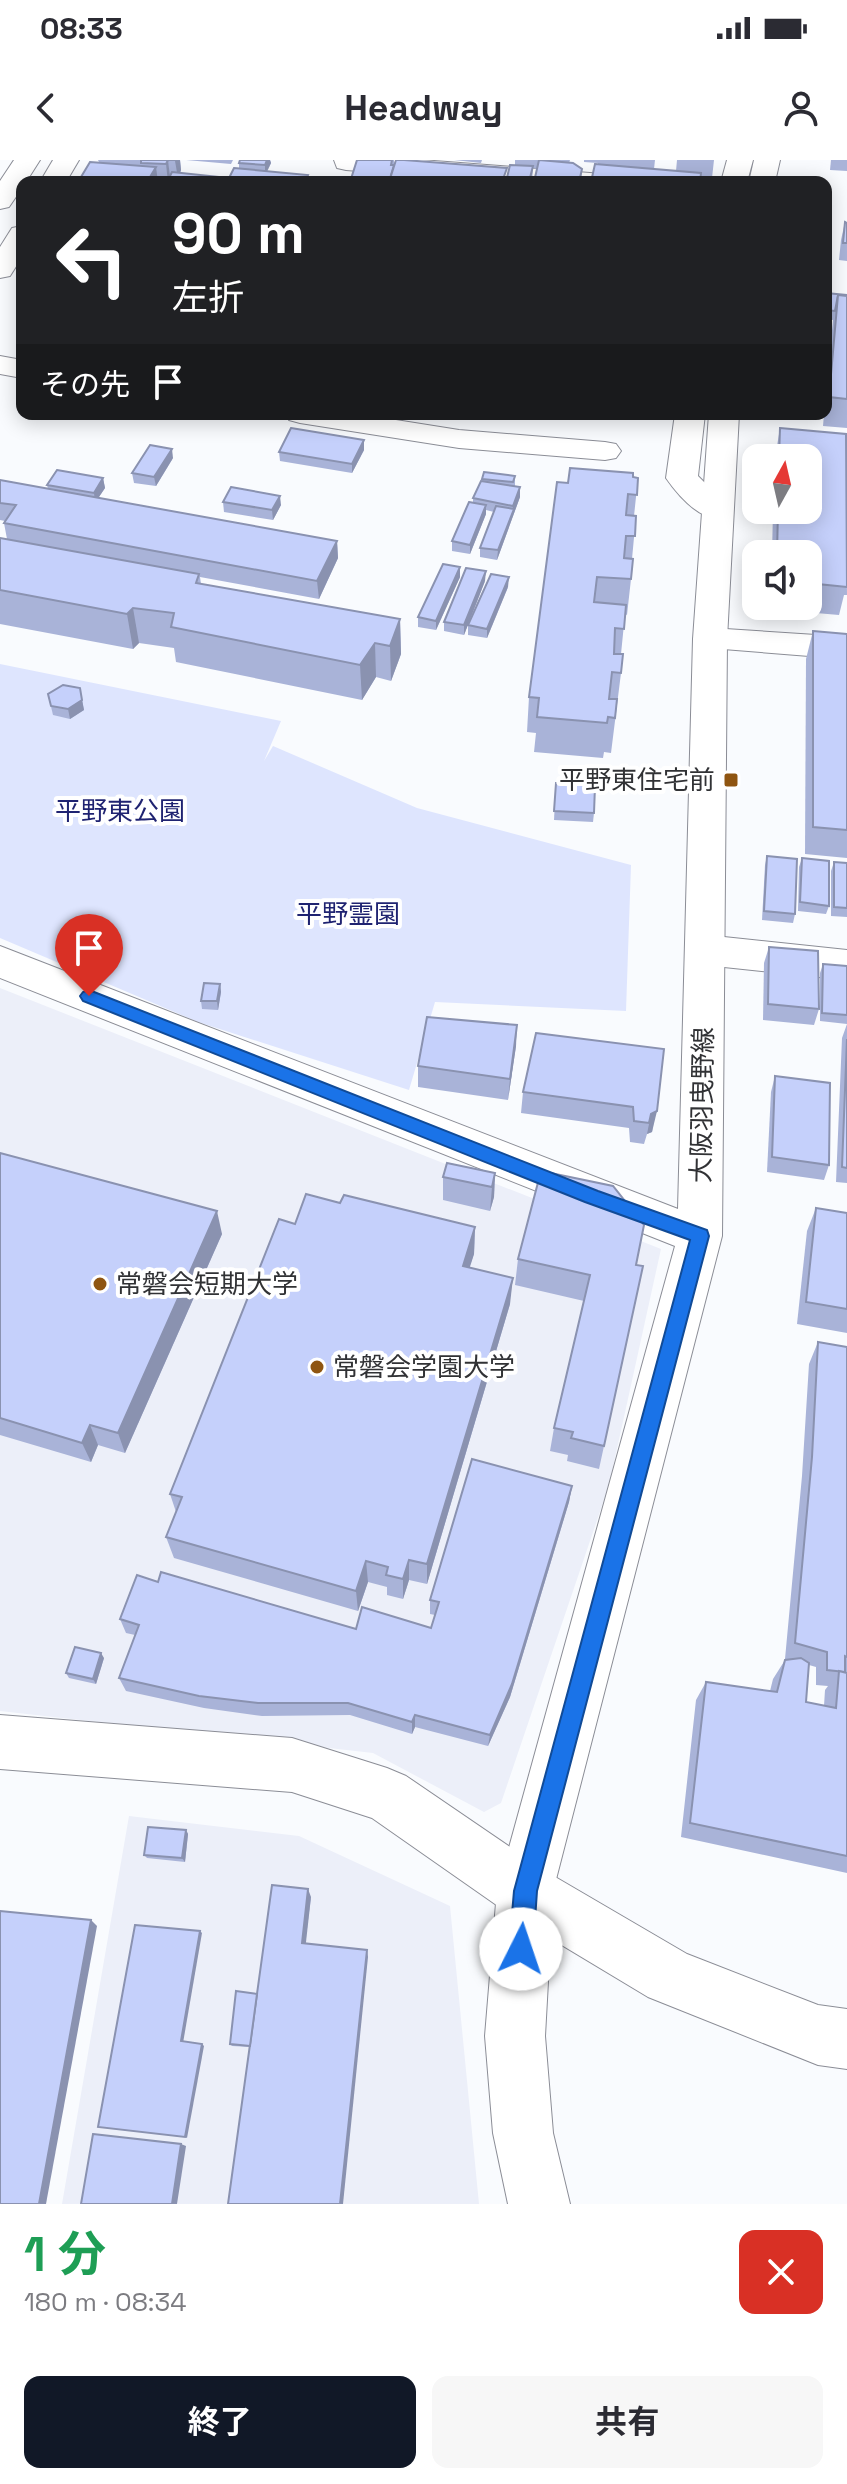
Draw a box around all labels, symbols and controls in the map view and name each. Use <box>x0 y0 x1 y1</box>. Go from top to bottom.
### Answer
text: 08:33 <box>40 9 123 48</box>
text: Headway <box>344 85 503 131</box>
icon: back <box>24 86 68 130</box>
icon: person <box>779 86 823 130</box>
text: 90 m <box>172 198 305 269</box>
icon: left <box>40 208 144 312</box>
text: 左折 <box>172 275 244 321</box>
icon: arrive <box>146 360 190 404</box>
text: その先 <box>40 365 130 404</box>
north arrow <box>742 444 822 524</box>
map controls <box>742 444 822 620</box>
button: sound <box>742 540 822 620</box>
place label: 平野東住宅前 <box>559 763 715 797</box>
marker: 平野東住宅前 <box>722 771 740 789</box>
park label: 平野東公園 <box>55 794 185 828</box>
park label: 平野霊園 <box>296 897 400 931</box>
pin <box>55 914 123 996</box>
icon: arrive <box>67 926 111 970</box>
street label: 大阪羽曳野線 <box>684 1027 720 1183</box>
place label: 常磐会短期大学 <box>116 1267 298 1301</box>
marker: 常磐会短期大学 <box>91 1275 109 1293</box>
place label: 常磐会学園大学 <box>333 1350 515 1384</box>
marker: 常磐会学園大学 <box>308 1358 326 1376</box>
position arrow <box>479 1907 563 1991</box>
text: 1 分 <box>24 2224 106 2285</box>
button: close <box>739 2230 823 2314</box>
text: 180 m · 08:34 <box>24 2285 186 2319</box>
button: 終了 <box>24 2376 416 2468</box>
button: 共有 <box>432 2376 823 2468</box>

